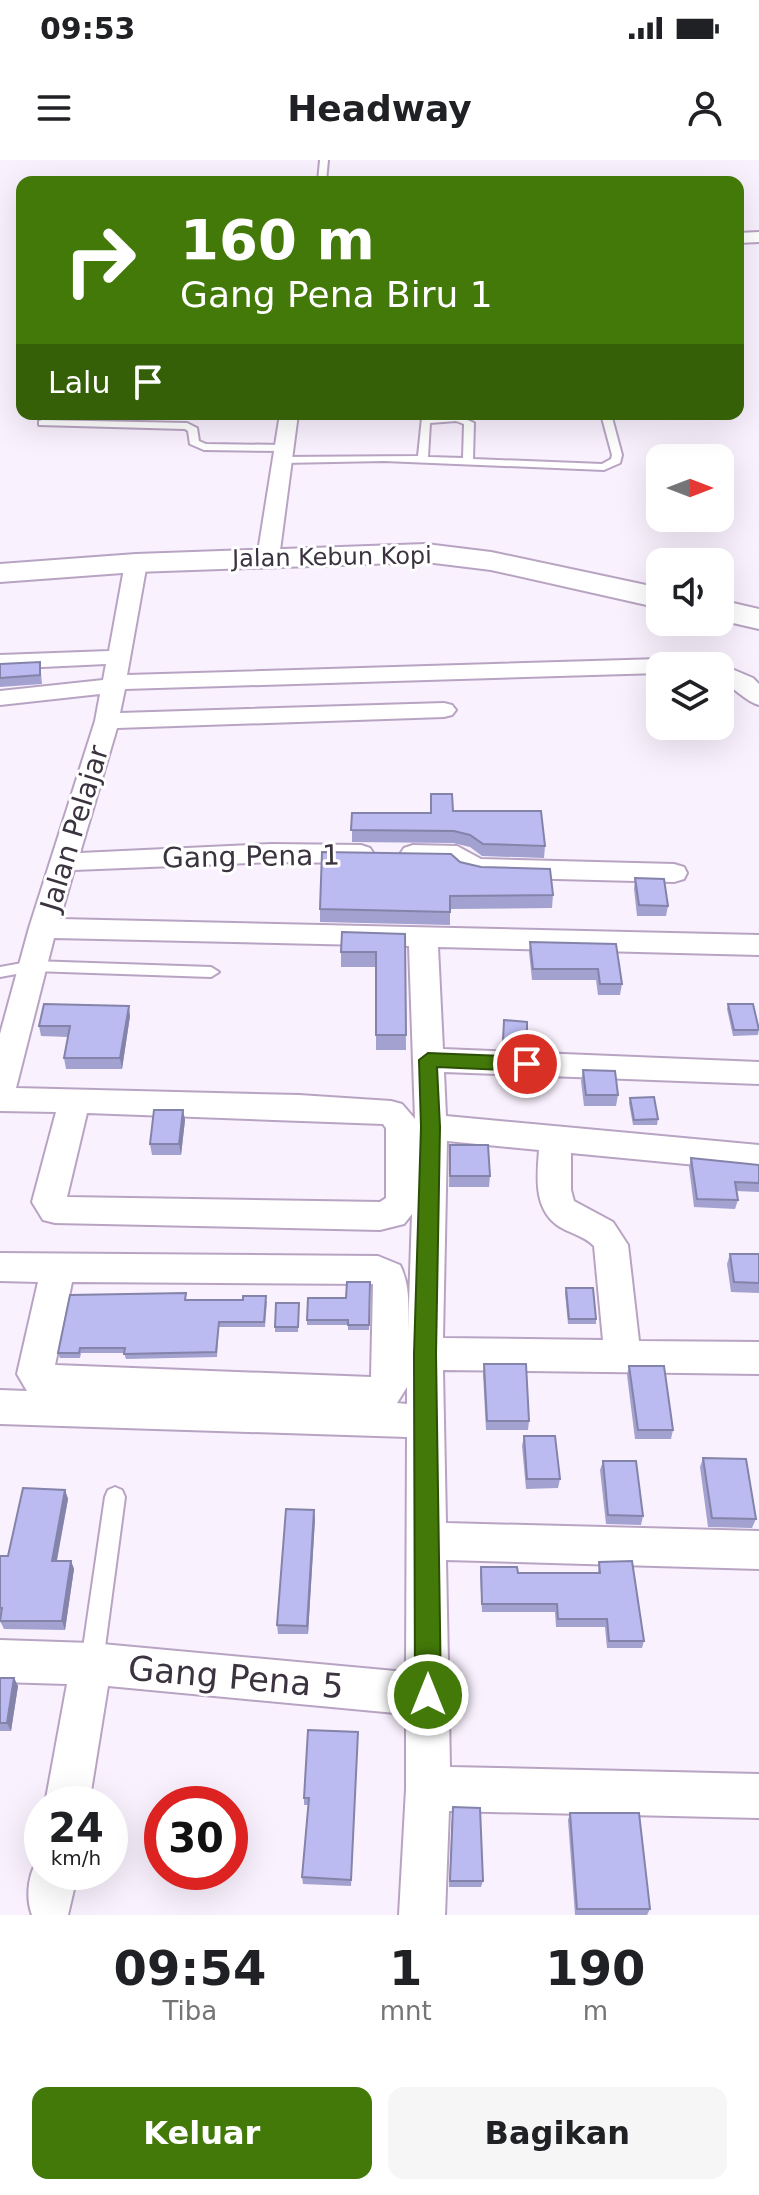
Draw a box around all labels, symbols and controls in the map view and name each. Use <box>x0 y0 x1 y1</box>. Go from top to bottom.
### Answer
text: 09:53 <box>40 11 136 46</box>
icon: menu <box>32 86 76 130</box>
icon: person <box>683 86 727 130</box>
text: Headway <box>287 88 472 129</box>
text: 160 m <box>180 207 375 272</box>
icon: right <box>48 208 152 312</box>
text: Gang Pena Biru 1 <box>180 274 493 315</box>
icon: arrive <box>126 360 170 404</box>
text: Lalu <box>48 365 110 400</box>
north arrow <box>646 444 734 532</box>
map controls <box>646 444 734 740</box>
street label: Jalan Kebun Kopi <box>230 541 432 573</box>
button: sound <box>646 548 734 636</box>
button: layers <box>646 652 734 740</box>
street label: Jalan Pelajar <box>33 741 115 917</box>
street label: Gang Pena 1 <box>162 838 340 875</box>
pin <box>493 1030 561 1098</box>
icon: arrive <box>505 1042 549 1086</box>
street label: Gang Pena 5 <box>127 1648 345 1706</box>
position arrow <box>386 1653 470 1737</box>
speed limit sign: 30 <box>144 1786 248 1890</box>
text: 24 <box>48 1805 104 1851</box>
text: km/h <box>51 1846 101 1870</box>
text: 09:54 <box>114 1940 266 1996</box>
text: 1 <box>389 1940 423 1996</box>
text: 190 <box>545 1940 646 1996</box>
text: Tiba <box>163 1996 217 2026</box>
text: mnt <box>380 1996 432 2026</box>
text: m <box>583 1996 608 2026</box>
button: Keluar <box>32 2087 372 2179</box>
button: Bagikan <box>388 2087 727 2179</box>

